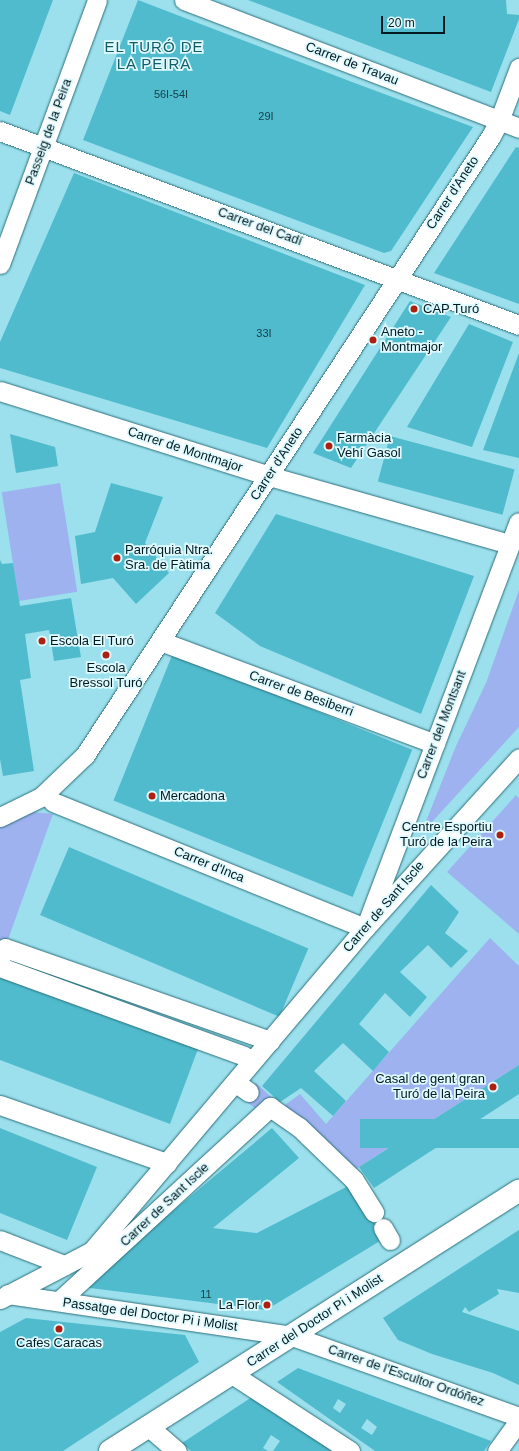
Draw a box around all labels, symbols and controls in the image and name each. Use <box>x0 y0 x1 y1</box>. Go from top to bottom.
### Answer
scale bar <box>383 8 447 34</box>
text: 20 m <box>388 16 415 30</box>
district label: EL TURÓ DE LA PEIRA <box>104 37 204 72</box>
street label: Carrer de Travau <box>303 39 401 89</box>
street label: Passeig de la Peira <box>23 77 75 187</box>
house number: 56I-54I <box>154 87 188 101</box>
house number: 29I <box>258 109 274 123</box>
street label: Carrer d'Aneto <box>424 153 482 233</box>
street label: Carrer del Cadí <box>216 204 304 250</box>
place label: CAP Turó <box>423 301 480 317</box>
marker: CAP Turó <box>408 303 420 315</box>
place label: Aneto - Montmajor <box>381 325 442 356</box>
house number: 33I <box>256 326 272 340</box>
marker: Aneto - Montmajor <box>368 335 378 345</box>
street label: Carrer de Montmajor <box>126 424 244 476</box>
street label: Carrer d'Aneto <box>248 424 306 504</box>
place label: Farmàcia Vehí Gasol <box>337 431 401 462</box>
marker: Farmàcia Vehí Gasol <box>324 441 334 451</box>
place label: Parróquia Ntra. Sra. de Fàtima <box>125 543 213 574</box>
marker: Parróquia Ntra. Sra. de Fàtima <box>112 553 122 563</box>
place label: Escola El Turó <box>50 633 134 649</box>
marker: Escola El Turó <box>37 636 47 646</box>
marker: Escola Bressol Turó <box>101 650 111 660</box>
place label: Escola Bressol Turó <box>69 661 143 692</box>
street label: Carrer de Besiberri <box>247 668 355 720</box>
street label: Carrer del Montsant <box>414 669 470 781</box>
place label: Mercadona <box>160 788 225 804</box>
marker: Mercadona <box>147 791 157 801</box>
place label: Centre Esportiu Turó de la Peira <box>400 820 492 851</box>
marker: Centre Esportiu Turó de la Peira <box>495 830 505 840</box>
street label: Carrer d'Inca <box>171 844 247 886</box>
street label: Carrer de Sant Iscle <box>340 858 428 956</box>
place label: Casal de gent gran Turó de la Peira <box>375 1072 485 1103</box>
marker: Casal de gent gran Turó de la Peira <box>488 1082 498 1092</box>
street label: Carrer de Sant Iscle <box>117 1160 213 1250</box>
street label: Carrer del Doctor Pi i Molist <box>244 1271 386 1371</box>
house number: 11 <box>200 1287 212 1301</box>
street label: Passatge del Doctor Pi i Molist <box>62 1295 238 1335</box>
place label: La Flor <box>219 1297 259 1313</box>
marker: La Flor <box>262 1300 272 1310</box>
marker: Cafes Caracas <box>54 1324 64 1334</box>
place label: Cafes Caracas <box>16 1335 102 1351</box>
street label: Carrer de l'Escultor Ordóñez <box>326 1342 486 1410</box>

